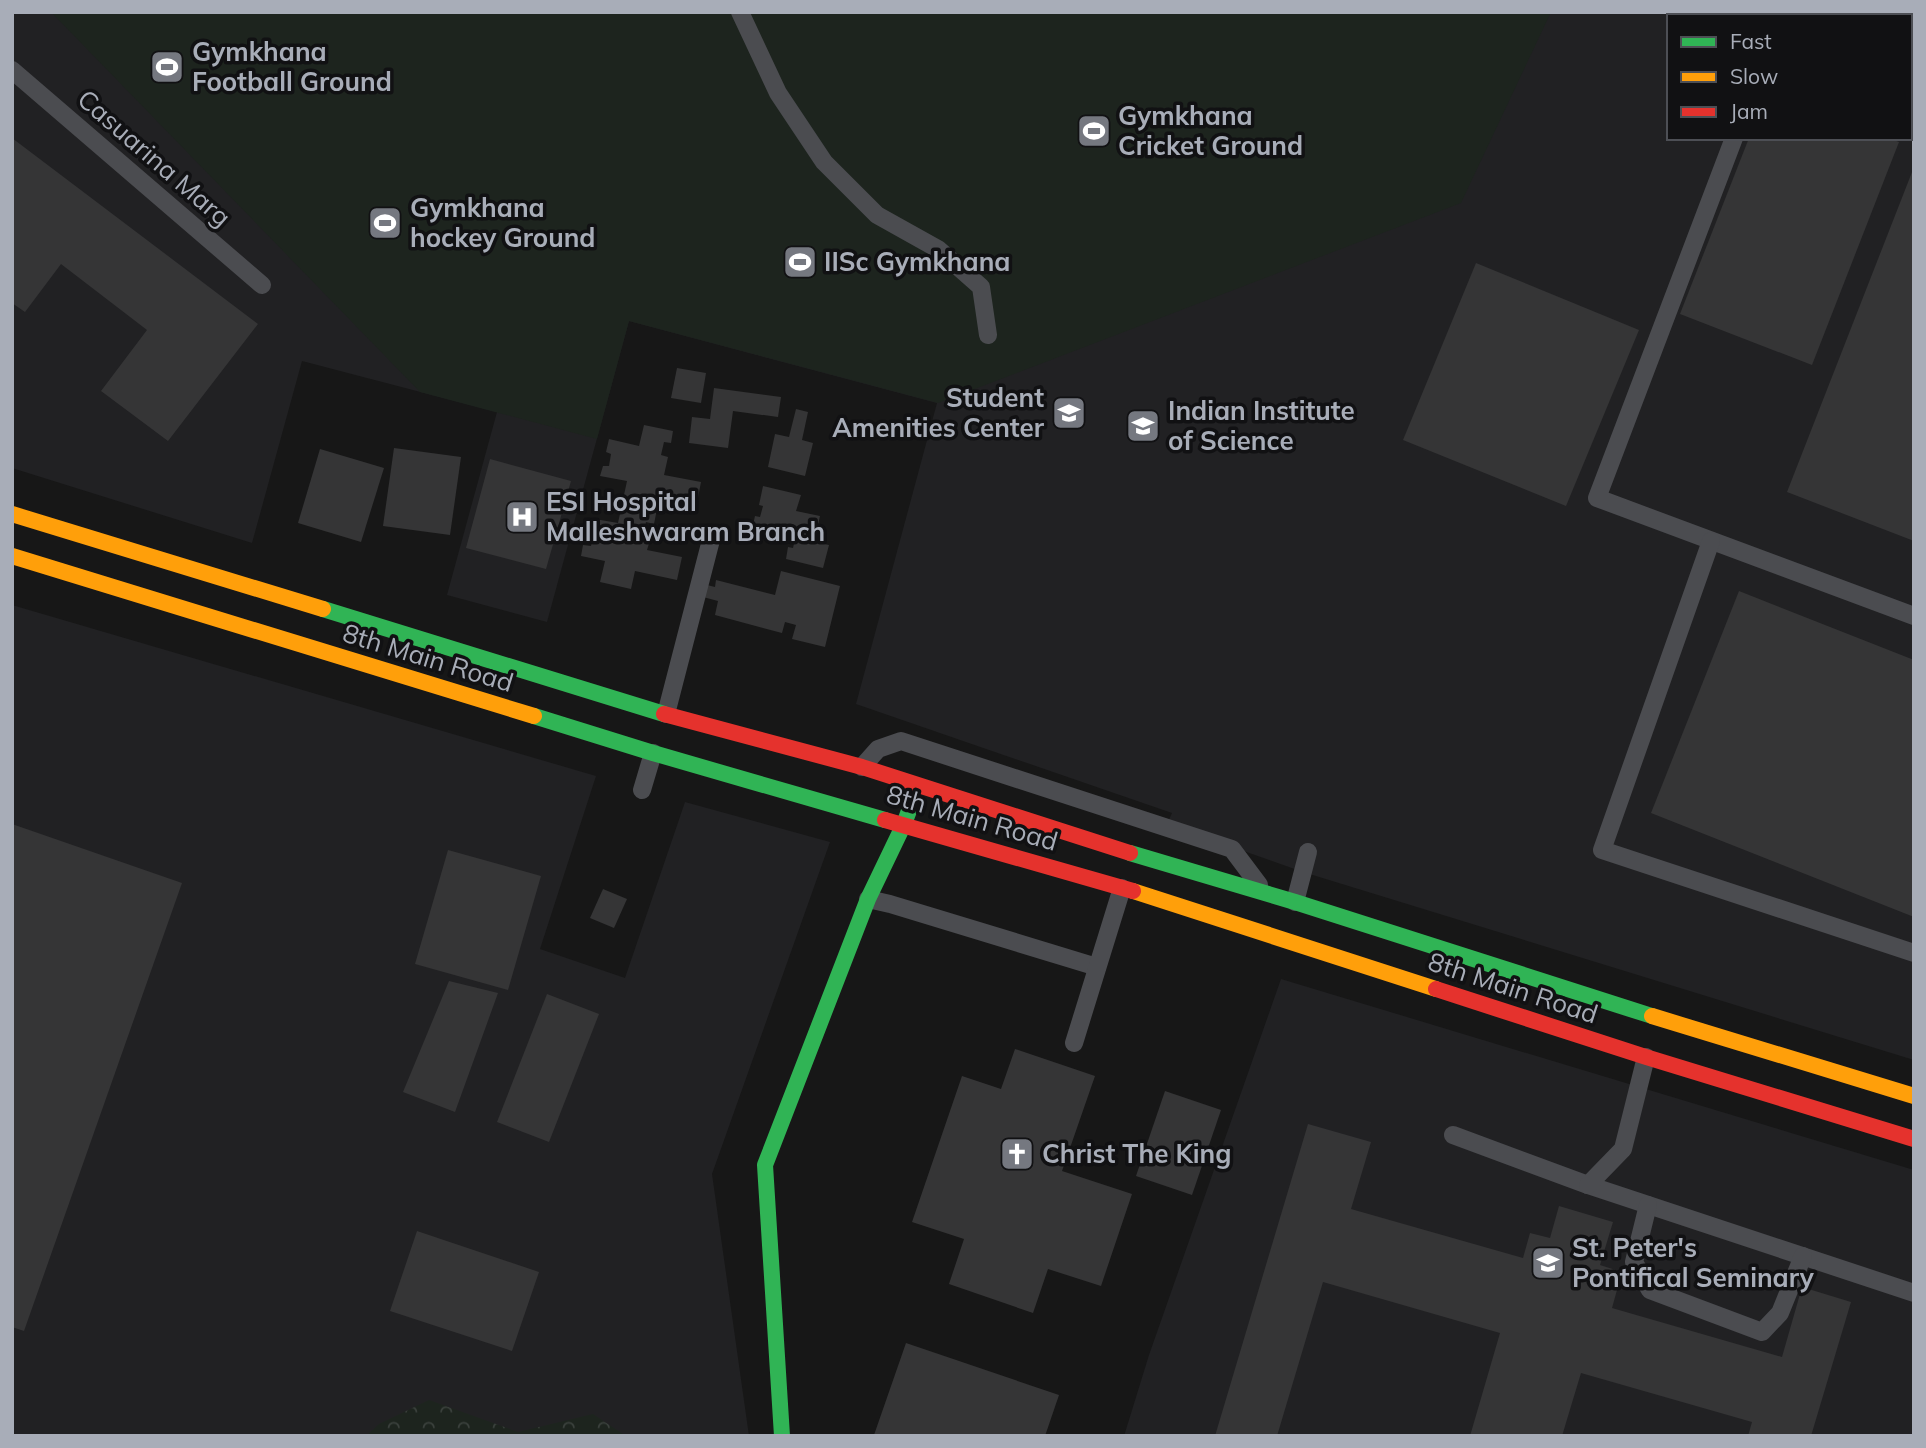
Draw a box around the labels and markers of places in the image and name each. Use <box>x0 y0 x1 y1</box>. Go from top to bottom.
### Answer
place label: Gymkhana Football Ground <box>192 35 392 98</box>
sports icon: Gymkhana Football Ground <box>148 48 186 86</box>
place label: Gymkhana Cricket Ground <box>1118 99 1303 162</box>
sports icon: Gymkhana Cricket Ground <box>1075 112 1113 150</box>
place label: Gymkhana hockey Ground <box>410 191 595 254</box>
sports icon: Gymkhana hockey Ground <box>366 204 404 242</box>
sports icon: IISc Gymkhana <box>781 243 819 281</box>
place label: IISc Gymkhana <box>824 245 1010 278</box>
place label: Student Amenities Center <box>832 381 1045 444</box>
school or university icon: Student Amenities Center <box>1050 394 1088 432</box>
place label: Indian Institute of Science <box>1168 394 1355 457</box>
school or university icon: Indian Institute of Science <box>1124 407 1162 445</box>
place label: ESI Hospital Malleshwaram Branch <box>546 485 825 548</box>
hospital icon: ESI Hospital Malleshwaram Branch <box>503 498 541 536</box>
church icon: Christ The King <box>998 1135 1036 1173</box>
place label: Christ The King <box>1042 1137 1231 1170</box>
place label: St. Peter's Pontifical Seminary <box>1572 1231 1815 1294</box>
school or university icon: St. Peter's Pontifical Seminary <box>1529 1244 1567 1282</box>

